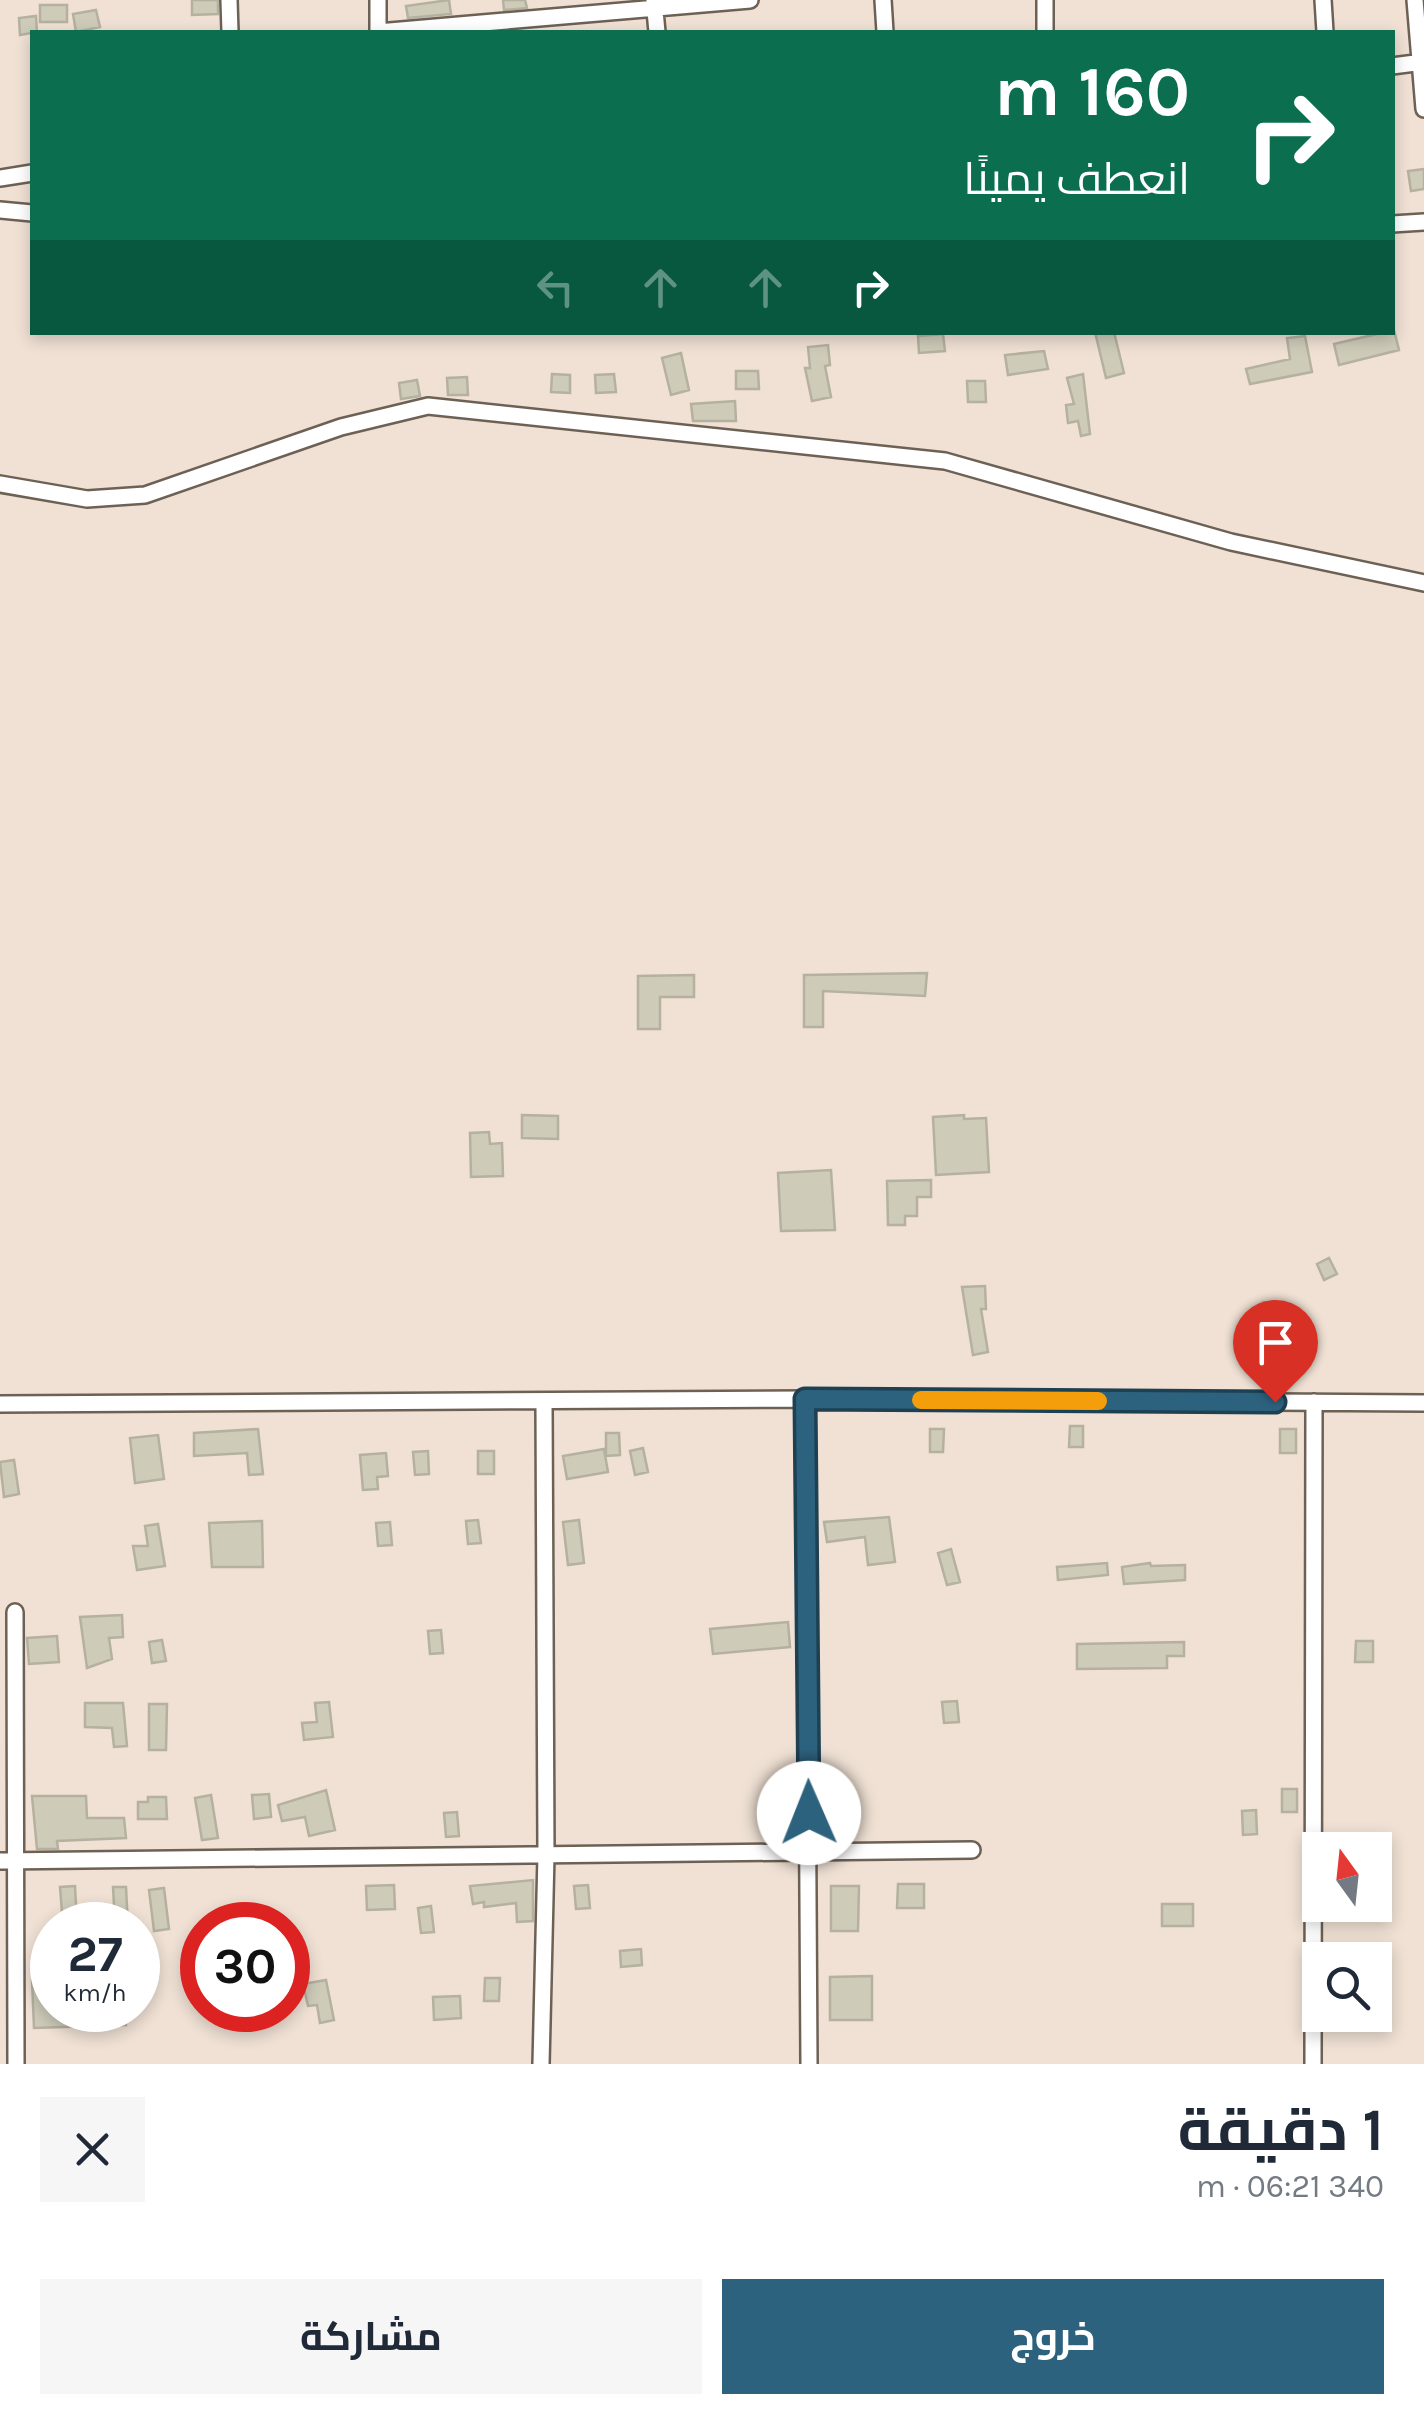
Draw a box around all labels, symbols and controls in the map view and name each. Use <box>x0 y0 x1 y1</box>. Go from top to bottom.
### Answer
text: 160 m <box>994 51 1190 133</box>
icon: right <box>1225 70 1355 200</box>
text: انعطف يمينًا <box>963 153 1190 205</box>
icon: left <box>528 260 583 315</box>
icon: ahead <box>633 260 688 315</box>
icon: ahead <box>738 260 793 315</box>
icon: right <box>843 260 898 315</box>
pin <box>1233 1300 1318 1403</box>
icon: arrive <box>1248 1315 1303 1370</box>
position arrow <box>757 1761 861 1865</box>
north arrow <box>1302 1832 1392 1922</box>
map controls <box>1302 1832 1392 2032</box>
speed limit sign: 30 <box>180 1902 310 2032</box>
text: 27 <box>67 1925 123 1984</box>
button: search <box>1302 1942 1392 2032</box>
text: km/h <box>63 1978 127 2007</box>
text: 1 دقيقة <box>1178 2095 1384 2165</box>
button: close <box>40 2097 145 2202</box>
text: 340 m · 06:21 <box>1196 2168 1384 2205</box>
button: مشاركة <box>40 2279 702 2394</box>
button: خروج <box>722 2279 1384 2394</box>

